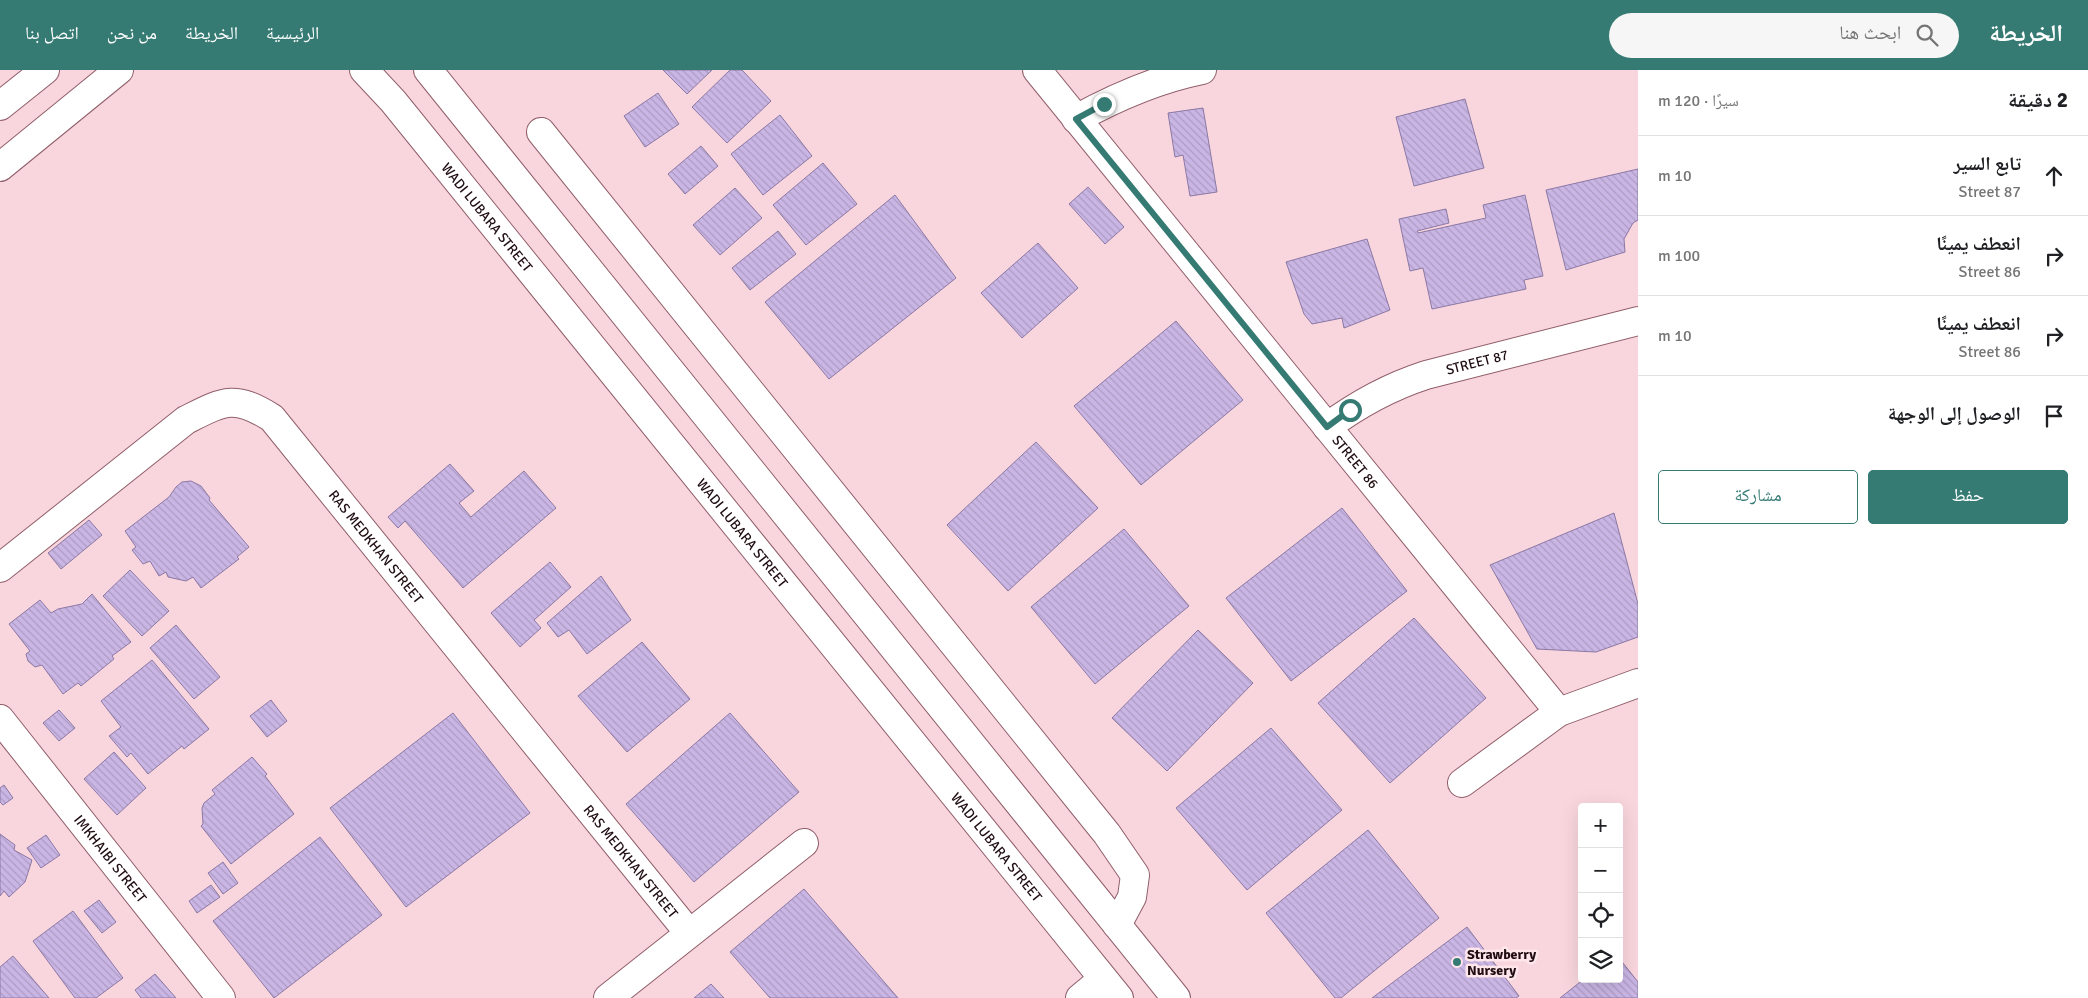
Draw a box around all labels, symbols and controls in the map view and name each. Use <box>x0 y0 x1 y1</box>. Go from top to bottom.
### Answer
search box <box>1609 13 1959 58</box>
text: الخريطة <box>1989 18 2063 48</box>
text: ابحث هنا <box>1839 21 1901 45</box>
icon: search <box>1913 21 1941 49</box>
text: اتصل بنا <box>25 22 79 44</box>
text: من نحن <box>107 22 157 44</box>
text: الخريطة <box>185 22 238 44</box>
text: الرئيسية <box>266 22 319 44</box>
text: 2 دقيقة <box>2008 87 2068 113</box>
text: سيرًا · 120 m <box>1658 91 1739 111</box>
route end <box>1093 93 1116 116</box>
text: تابع السير <box>1953 152 2021 176</box>
street label: WADI LUBARA STREET <box>438 160 536 276</box>
icon: ahead <box>2040 162 2068 190</box>
text: 10 m <box>1658 166 1692 186</box>
text: Street 87 <box>1959 182 2021 202</box>
text: انعطف يمينًا <box>1936 232 2021 256</box>
icon: right <box>2040 242 2068 270</box>
text: 100 m <box>1658 246 1700 266</box>
text: Street 86 <box>1959 262 2021 282</box>
text: انعطف يمينًا <box>1936 312 2021 336</box>
icon: right <box>2040 322 2068 350</box>
text: 10 m <box>1658 326 1692 346</box>
text: Street 86 <box>1959 342 2021 362</box>
street label: STREET 87 <box>1444 346 1510 379</box>
route start <box>1339 399 1362 422</box>
text: الوصول إلى الوجهة <box>1888 402 2021 426</box>
icon: arrive <box>2040 402 2068 430</box>
street label: STREET 86 <box>1329 432 1382 492</box>
button: مشاركة <box>1658 470 1858 524</box>
button: حفظ <box>1868 470 2068 524</box>
street label: WADI LUBARA STREET <box>693 475 791 591</box>
street label: RAS MEDKHAN STREET <box>325 487 427 607</box>
street label: WADI LUBARA STREET <box>947 789 1046 905</box>
street label: RAS MEDKHAN STREET <box>580 802 681 922</box>
map controls <box>1578 803 1623 983</box>
button: + <box>1578 803 1623 848</box>
street label: IMKHAIBI STREET <box>70 812 150 906</box>
button: − <box>1578 848 1623 893</box>
button: locate <box>1578 893 1623 938</box>
button: layers <box>1578 938 1623 983</box>
place label: Strawberry Nursery <box>1467 946 1536 979</box>
marker: Strawberry Nursery <box>1451 956 1463 968</box>

